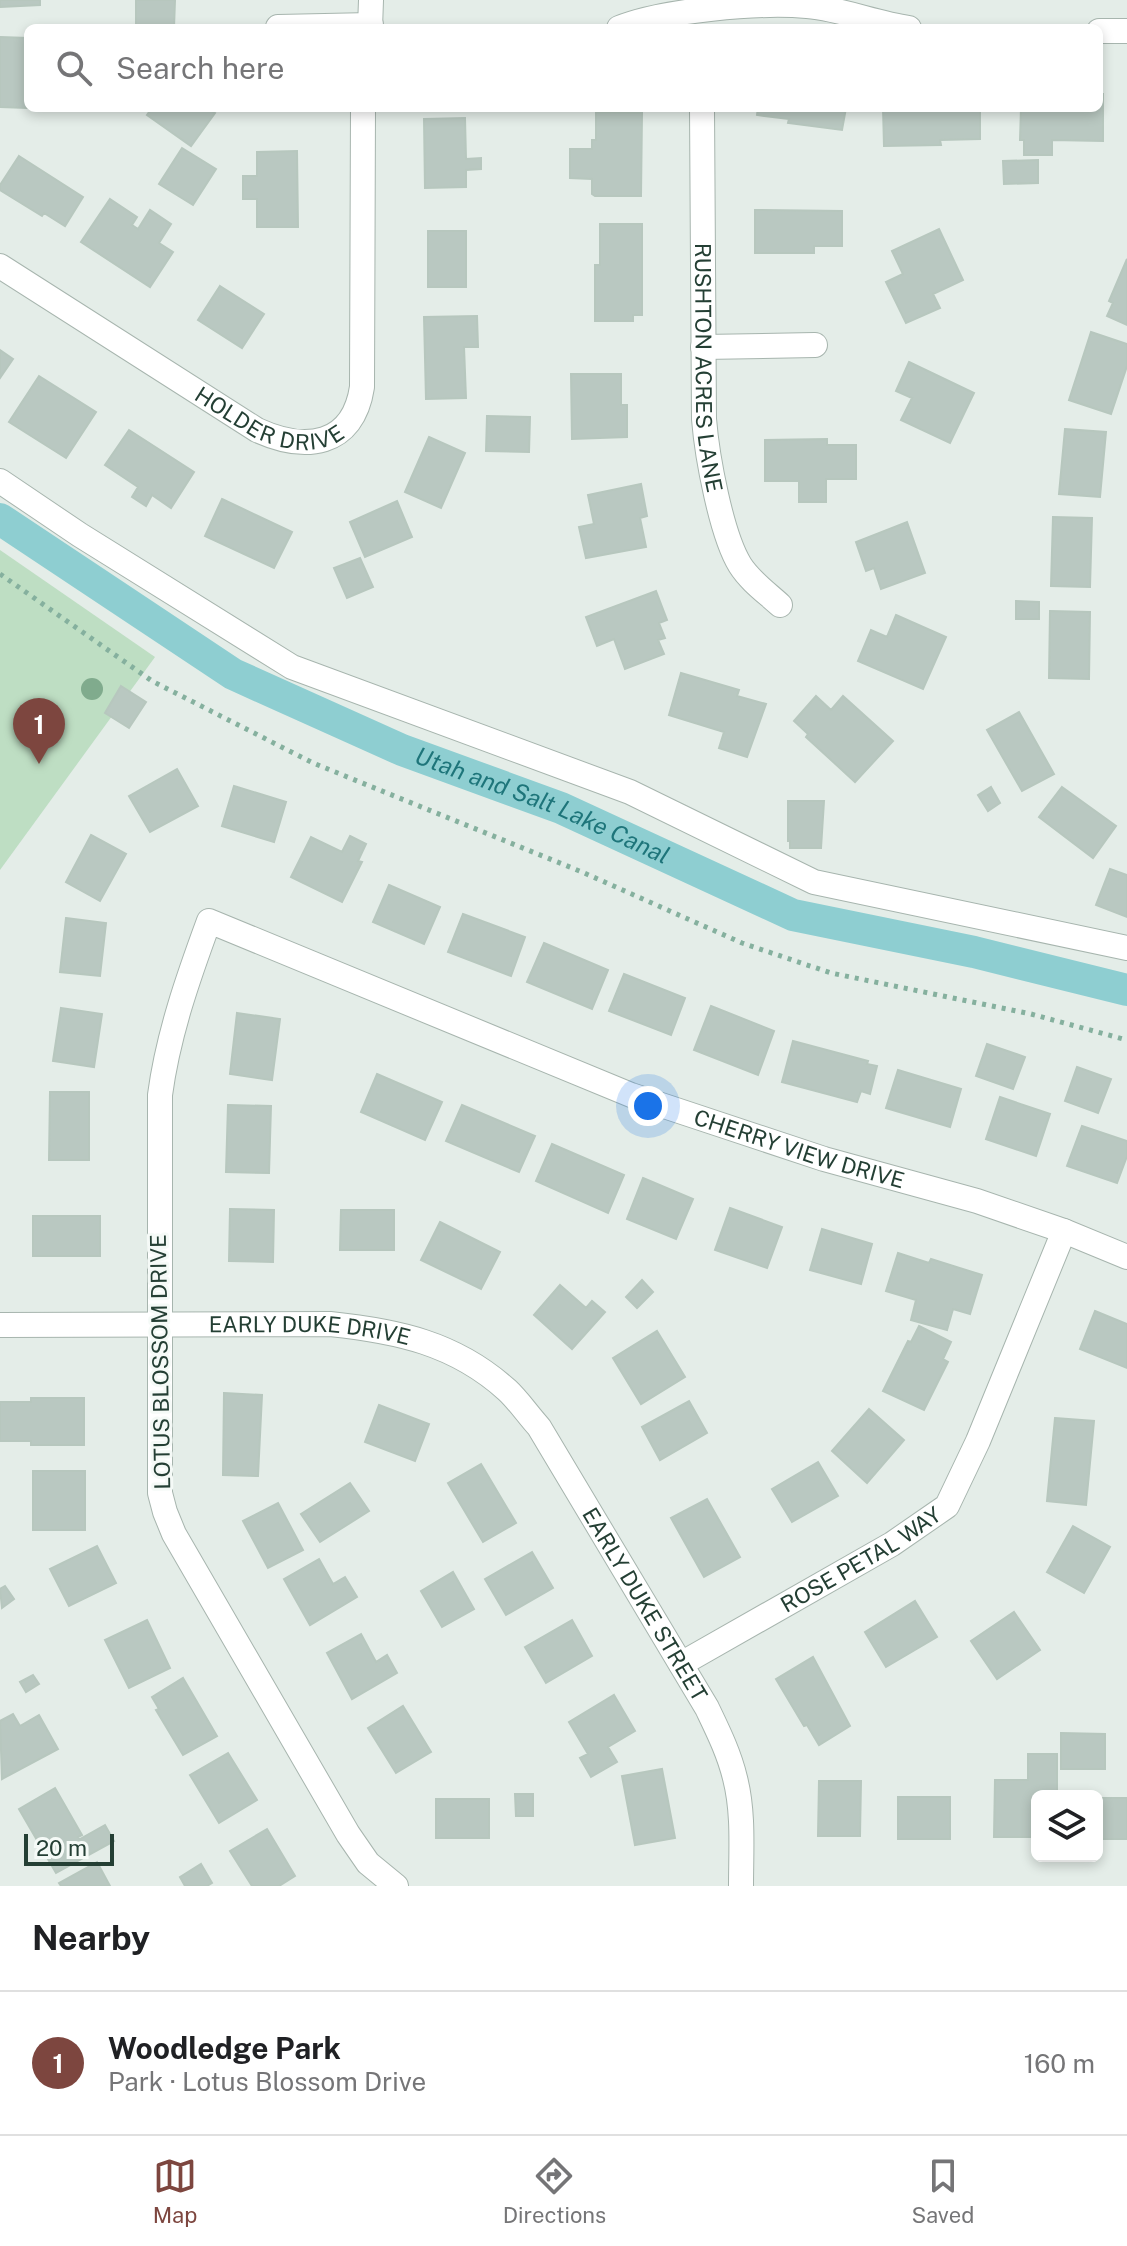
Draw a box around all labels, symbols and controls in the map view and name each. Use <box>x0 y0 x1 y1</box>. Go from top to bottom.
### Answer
search box <box>24 24 1103 112</box>
icon: search <box>52 46 96 90</box>
text: Search here <box>116 50 284 86</box>
street label: RUSHTON ACRES LANE <box>690 243 728 495</box>
street label: HOLDER DRIVE <box>190 381 349 455</box>
pin: 1 <box>13 698 65 764</box>
water label: Utah and Salt Lake Canal <box>412 741 674 869</box>
your location <box>628 1086 668 1126</box>
street label: CHERRY VIEW DRIVE <box>691 1104 907 1194</box>
street label: LOTUS BLOSSOM DRIVE <box>145 1234 175 1490</box>
street label: EARLY DUKE DRIVE <box>209 1311 413 1350</box>
street label: ROSE PETAL WAY <box>776 1501 946 1618</box>
street label: EARLY DUKE STREET <box>577 1503 713 1706</box>
map controls <box>1031 1790 1103 1862</box>
button: layers <box>1031 1790 1103 1862</box>
scale bar <box>24 1830 114 1866</box>
text: 20 m <box>36 1835 87 1861</box>
text: Nearby <box>32 1918 150 1958</box>
text: Woodledge Park <box>108 2030 341 2066</box>
text: 1 <box>52 2048 64 2079</box>
text: 160 m <box>1024 2048 1095 2079</box>
text: Park · Lotus Blossom Drive <box>108 2066 426 2097</box>
tab: Map <box>153 2154 197 2228</box>
tab: Directions <box>503 2154 606 2228</box>
tab: Saved <box>911 2154 974 2228</box>

